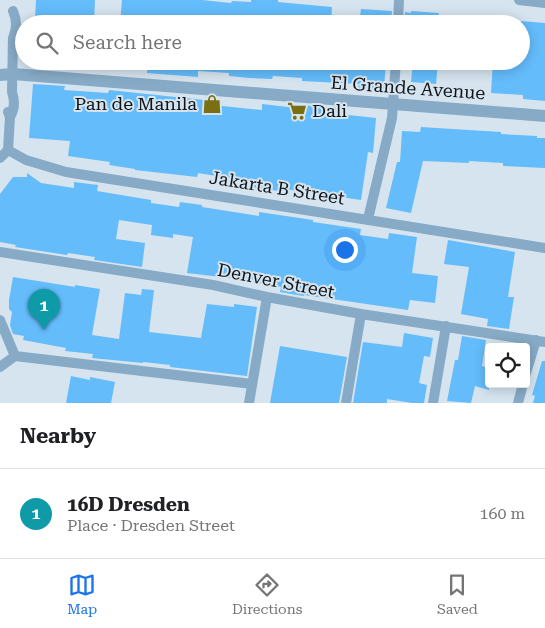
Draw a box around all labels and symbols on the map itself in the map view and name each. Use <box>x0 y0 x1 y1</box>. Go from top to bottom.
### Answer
street label: El Grande Avenue <box>330 72 486 103</box>
place label: Pan de Manila <box>75 93 197 114</box>
shop icon: Pan de Manila <box>201 93 223 115</box>
supermarket icon: Dali <box>286 100 308 122</box>
place label: Dali <box>312 100 347 121</box>
street label: Jakarta B Street <box>208 166 347 209</box>
your location <box>332 237 358 263</box>
street label: Denver Street <box>216 259 337 302</box>
pin: 1 <box>28 289 60 330</box>

